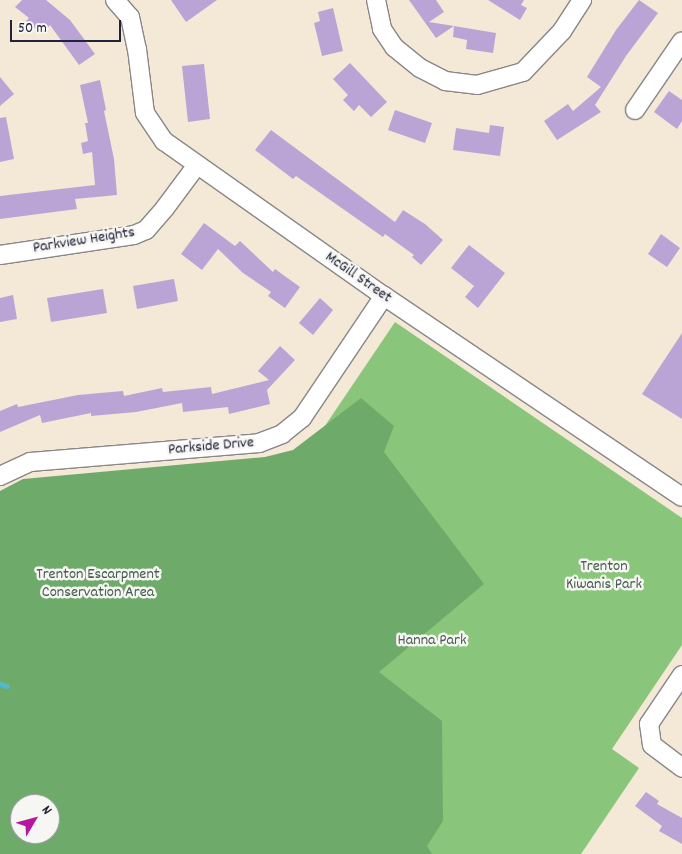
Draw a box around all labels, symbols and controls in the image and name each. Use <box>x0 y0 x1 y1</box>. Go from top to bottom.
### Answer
scale bar <box>12 10 124 42</box>
text: 50 m <box>18 18 47 40</box>
street label: Parkview Heights <box>32 223 136 259</box>
street label: McGill Street <box>321 248 395 308</box>
street label: Parkside Drive <box>167 434 255 460</box>
park label: Trenton Kiwanis Park <box>566 557 642 595</box>
park label: Trenton Escarpment Conservation Area <box>36 565 160 603</box>
park label: Hanna Park <box>398 631 466 651</box>
north arrow <box>10 794 60 844</box>
text: N <box>36 802 56 819</box>

